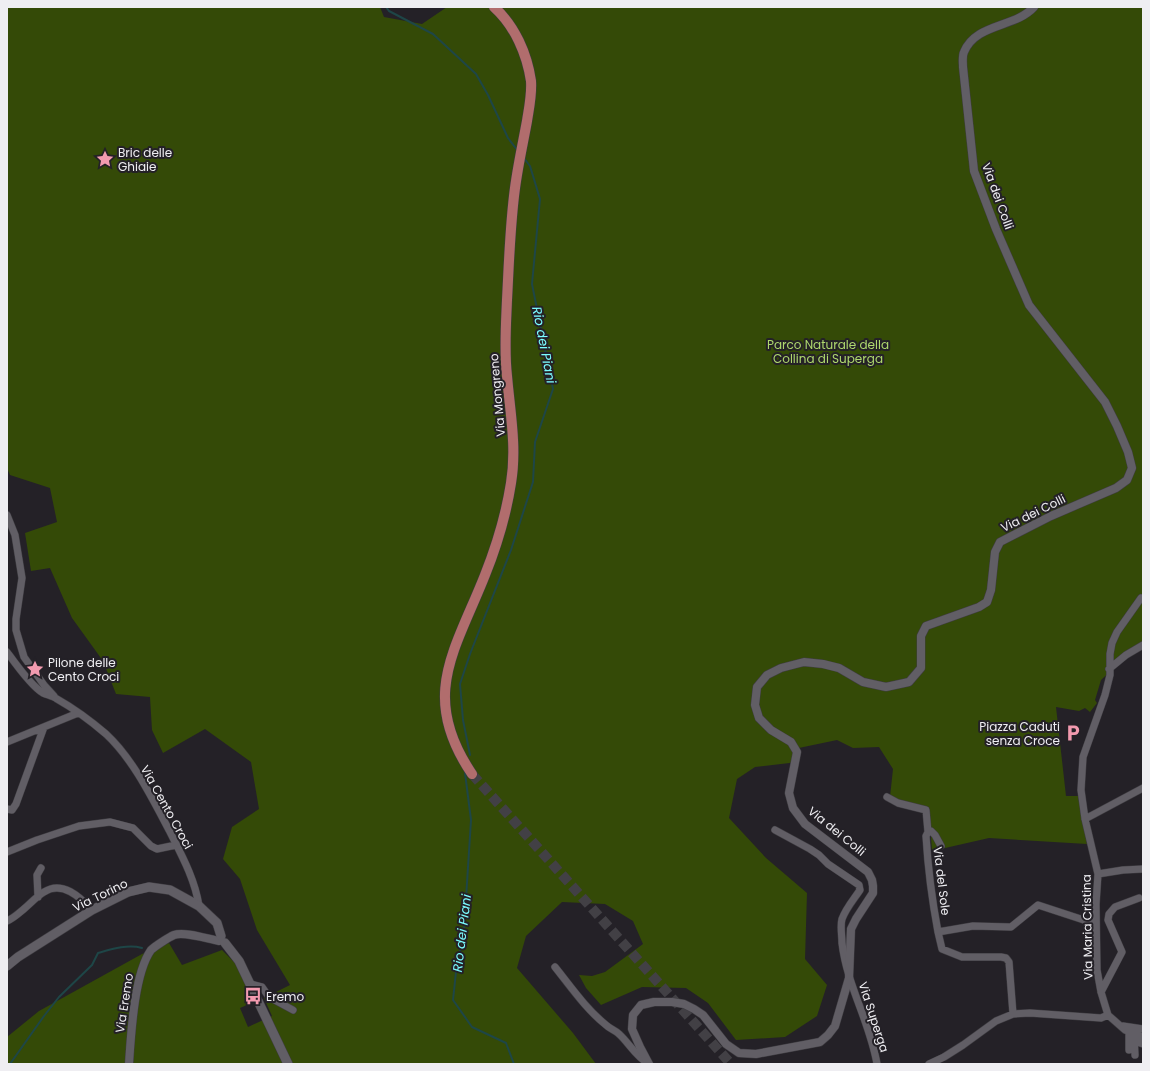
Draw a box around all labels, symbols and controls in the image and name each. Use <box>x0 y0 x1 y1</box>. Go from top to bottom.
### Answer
place label: Bric delle Ghiaie <box>118 144 172 175</box>
place icon: Bric delle Ghiaie <box>95 149 115 169</box>
street label: Via dei Colli <box>978 160 1018 232</box>
water label: Rio dei Piani <box>527 305 561 386</box>
park label: Parco Naturale della Collina di Superga <box>767 336 889 367</box>
street label: Via Mongreno <box>485 352 509 437</box>
street label: Via dei Colli <box>998 490 1068 536</box>
place label: Pilone delle Cento Croci <box>48 654 119 685</box>
place icon: Pilone delle Cento Croci <box>25 659 45 679</box>
place label: Piazza Caduti senza Croce <box>979 718 1060 749</box>
parking icon: Piazza Caduti senza Croce <box>1063 723 1083 743</box>
street label: Via Cento Croci <box>137 762 197 852</box>
street label: Via dei Colli <box>804 802 870 860</box>
street label: Via del Sole <box>929 846 955 916</box>
street label: Via Torino <box>70 874 131 916</box>
street label: Via Maria Cristina <box>1078 874 1096 980</box>
water label: Rio dei Piani <box>448 892 476 973</box>
street label: Via Eremo <box>111 971 137 1034</box>
street label: Via Superga <box>855 979 893 1055</box>
bus stop icon: Eremo <box>243 986 263 1006</box>
place label: Eremo <box>266 988 304 1005</box>

